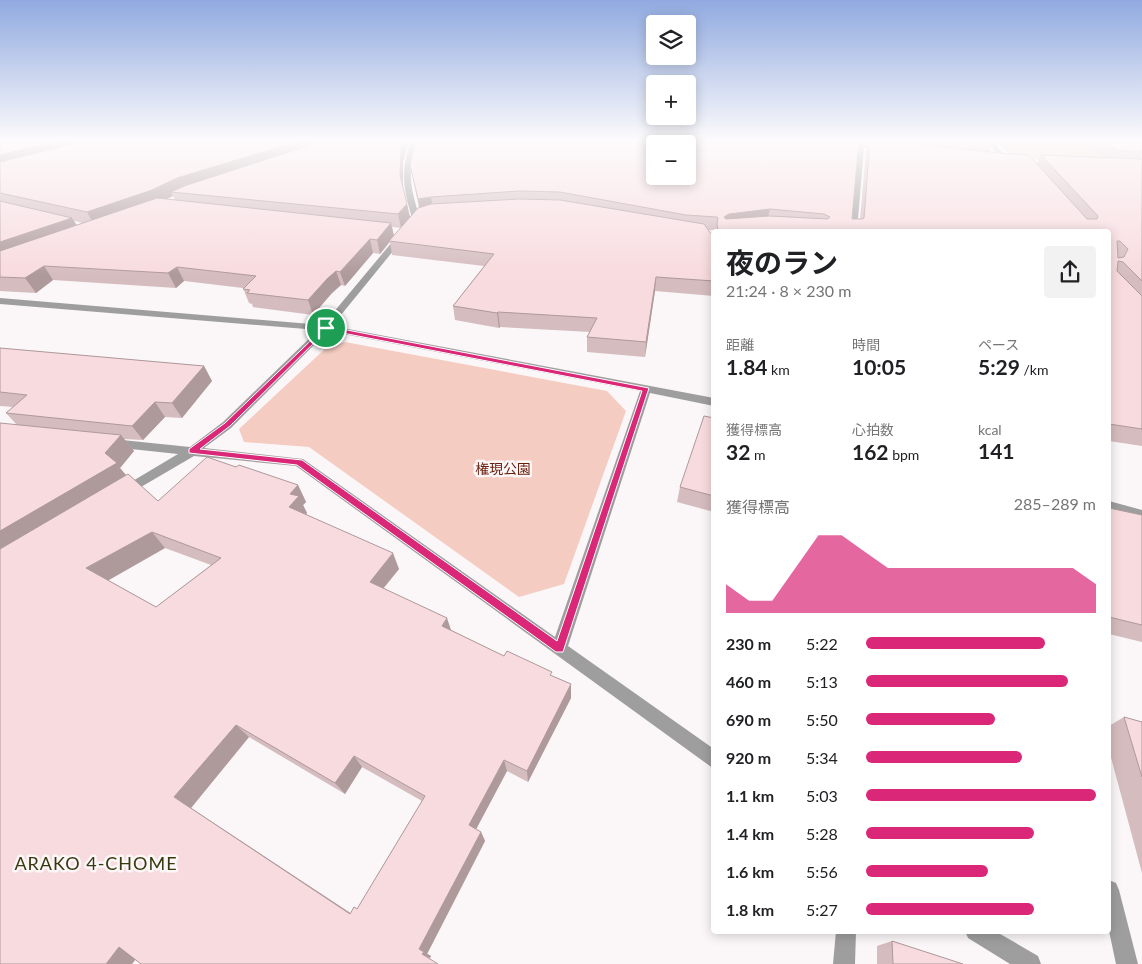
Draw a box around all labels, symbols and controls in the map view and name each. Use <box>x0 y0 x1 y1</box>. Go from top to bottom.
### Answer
map controls <box>646 15 696 185</box>
button: layers <box>646 15 696 65</box>
button: + <box>646 75 696 125</box>
button: − <box>646 135 696 185</box>
text: 夜のラン <box>726 245 838 279</box>
button: share <box>1044 246 1096 298</box>
text: 21:24 · 8 × 230 m <box>726 281 851 300</box>
pin <box>305 307 347 349</box>
icon: arrive <box>312 314 340 342</box>
text: 距離 <box>726 336 754 353</box>
text: 時間 <box>852 336 880 353</box>
text: ペース <box>978 336 1019 353</box>
text: 1.84 <box>726 354 768 379</box>
text: 10:05 <box>852 354 906 379</box>
text: 5:29 <box>978 354 1020 379</box>
text: km <box>768 361 790 378</box>
text: /km <box>1020 361 1049 378</box>
text: 獲得標高 <box>726 421 782 438</box>
text: 心拍数 <box>852 421 894 438</box>
text: kcal <box>978 421 1002 438</box>
text: 141 <box>978 438 1015 463</box>
text: 32 <box>726 439 750 464</box>
text: 162 <box>852 439 889 464</box>
text: m <box>750 446 765 463</box>
text: bpm <box>889 446 919 463</box>
park label: 権現公園 <box>475 460 531 477</box>
text: 285–289 m <box>1014 494 1096 513</box>
text: 獲得標高 <box>726 497 790 516</box>
text: 230 m <box>726 634 771 653</box>
text: 5:22 <box>806 634 838 653</box>
text: 460 m <box>726 672 771 691</box>
text: 5:13 <box>806 672 838 691</box>
text: 690 m <box>726 710 771 729</box>
text: 5:50 <box>806 710 838 729</box>
text: 920 m <box>726 748 771 767</box>
text: 5:34 <box>806 748 838 767</box>
text: 1.1 km <box>726 786 774 805</box>
text: 5:03 <box>806 786 838 805</box>
text: 1.4 km <box>726 824 774 843</box>
text: 5:28 <box>806 824 838 843</box>
district label: ARAKO 4-CHOME <box>14 852 178 874</box>
text: 1.6 km <box>726 862 774 881</box>
text: 5:56 <box>806 862 838 881</box>
text: 1.8 km <box>726 900 774 919</box>
text: 5:27 <box>806 900 838 919</box>

